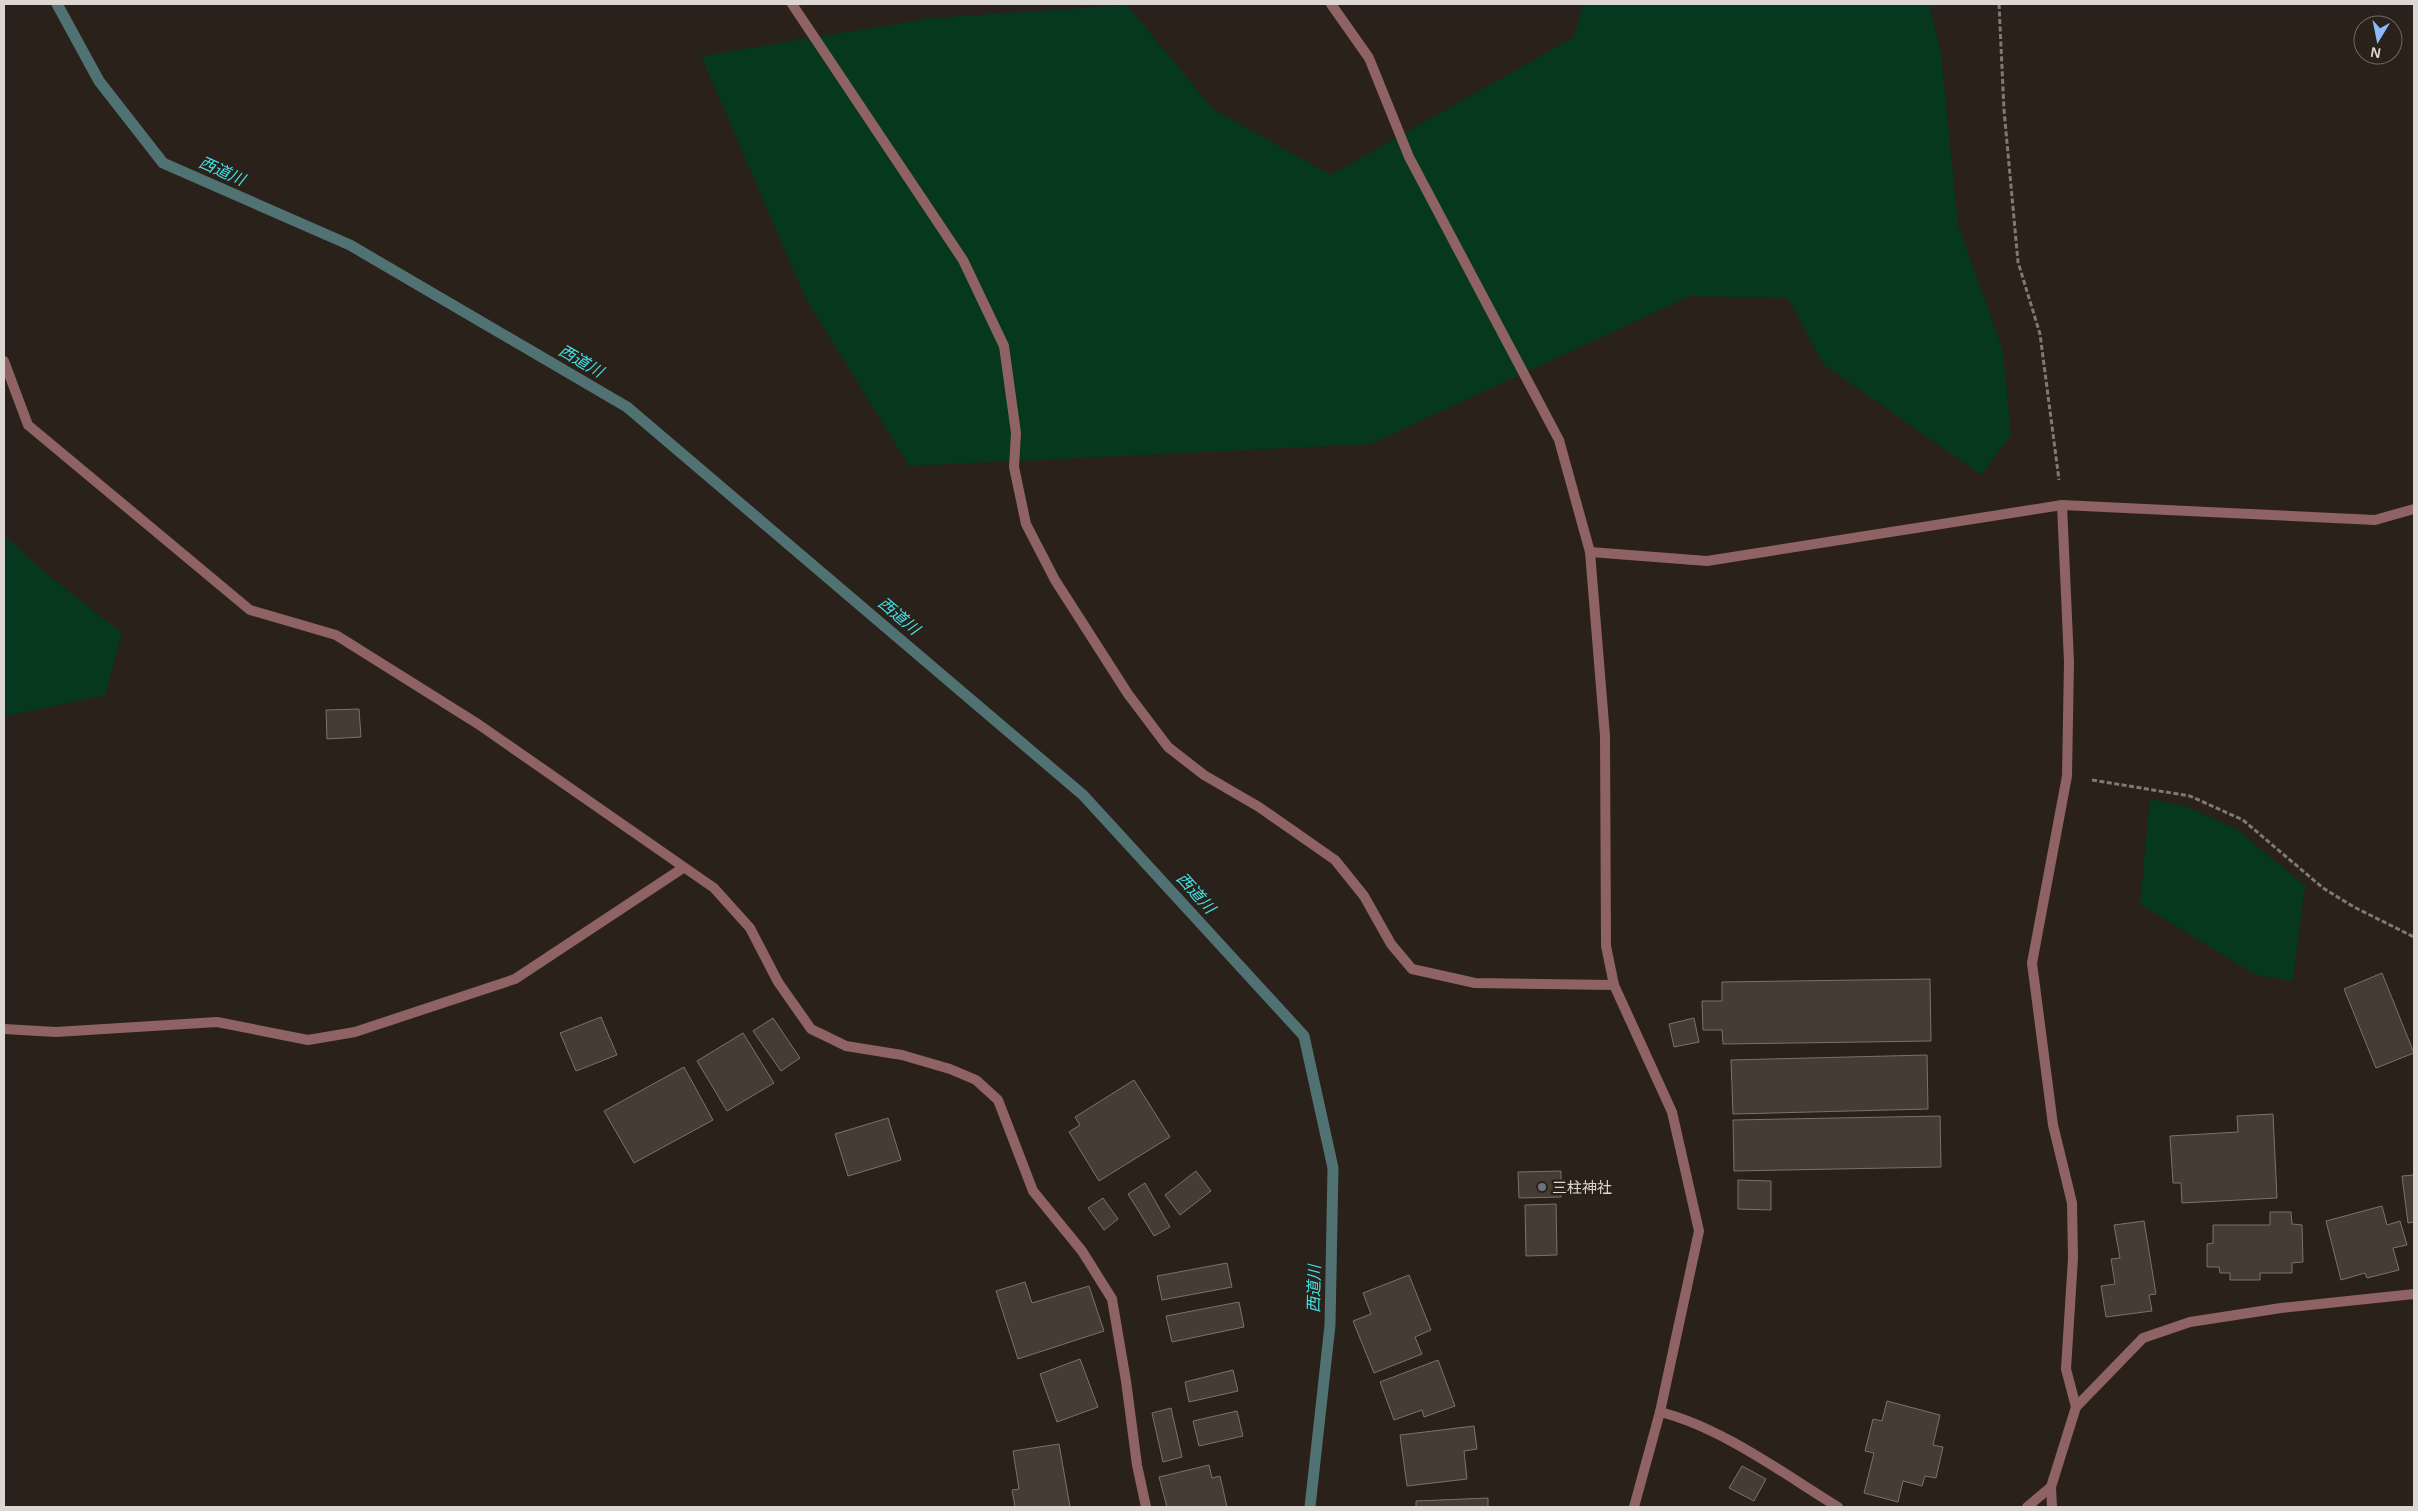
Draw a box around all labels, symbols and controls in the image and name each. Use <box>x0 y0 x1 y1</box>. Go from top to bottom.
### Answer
north arrow <box>2353 15 2403 65</box>
text: N <box>2369 44 2382 62</box>
water label: 西道川 <box>197 153 249 189</box>
water label: 西道川 <box>556 342 608 381</box>
water label: 西道川 <box>875 594 924 639</box>
water label: 西道川 <box>1174 869 1220 918</box>
place label: 三柱神社 <box>1552 1179 1612 1196</box>
marker: 三柱神社 <box>1536 1181 1548 1193</box>
water label: 西道川 <box>1305 1263 1323 1313</box>

